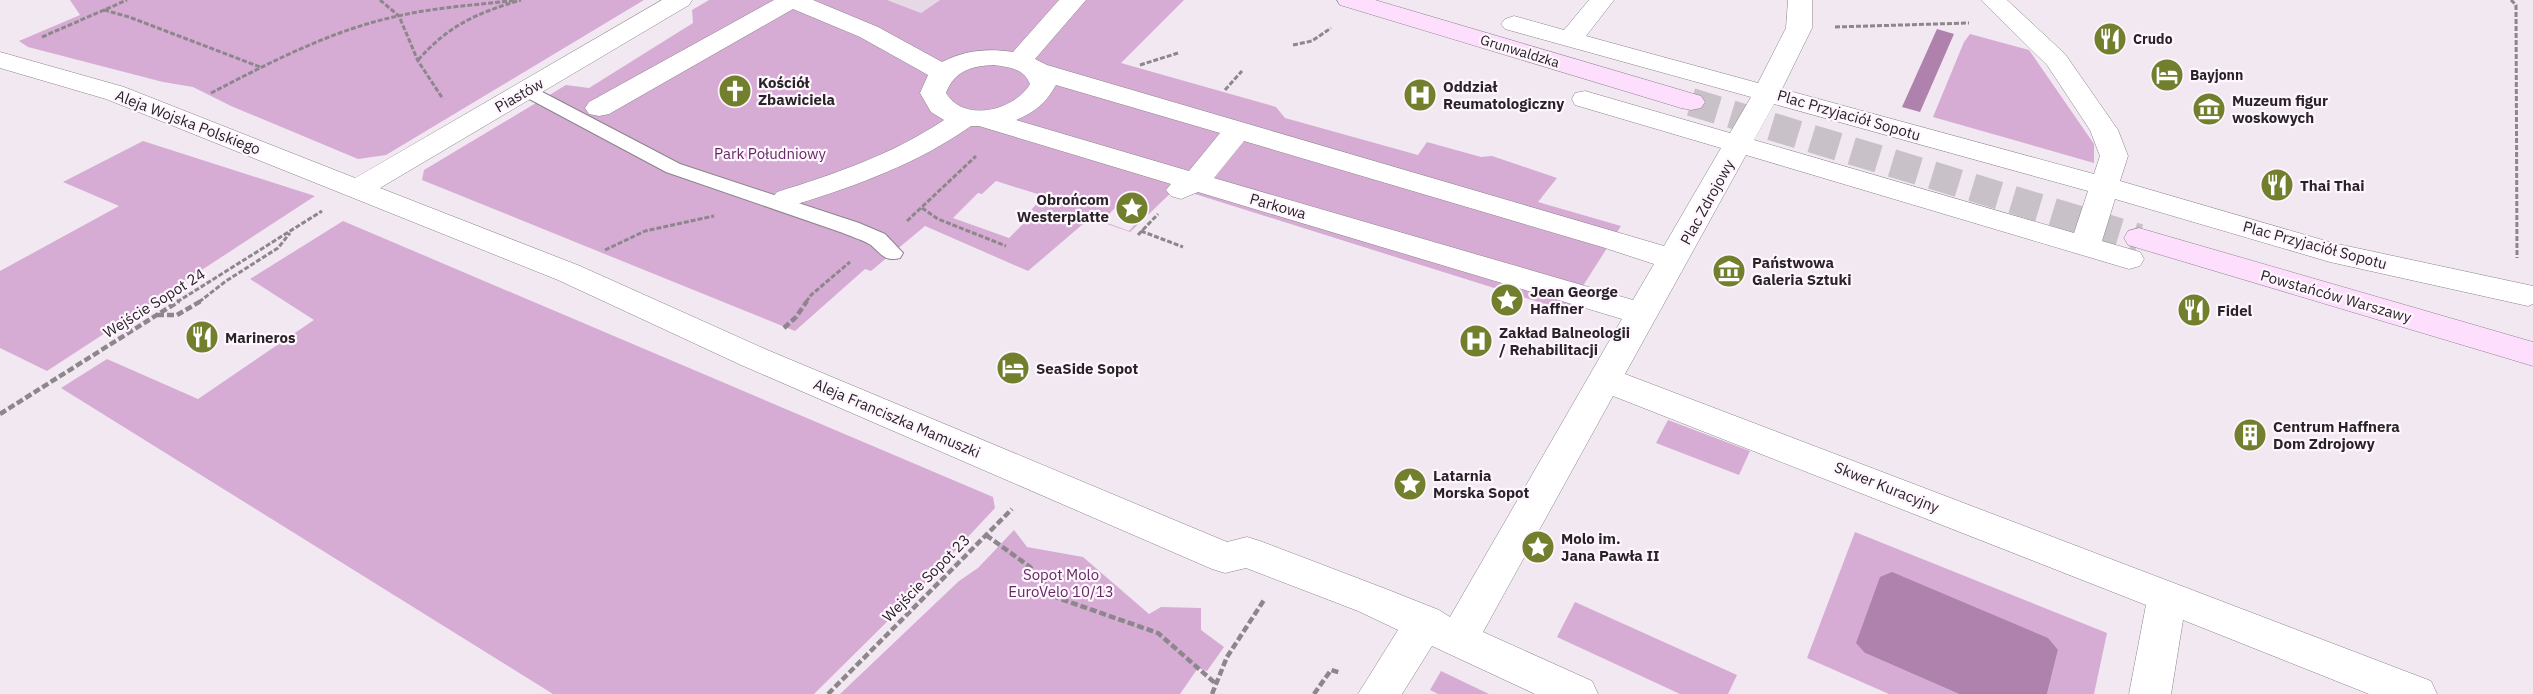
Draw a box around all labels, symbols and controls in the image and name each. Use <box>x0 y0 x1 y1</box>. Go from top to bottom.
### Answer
restaurant icon: Crudo <box>2092 21 2128 57</box>
street label: Grunwaldzka <box>1478 30 1562 72</box>
place label: Crudo <box>2133 30 2173 48</box>
hotel icon: Bayjonn <box>2149 57 2185 93</box>
place label: Bayjonn <box>2190 66 2243 84</box>
street label: Piastów <box>491 73 547 117</box>
church icon: Kościół Zbawiciela <box>717 73 753 109</box>
place label: Kościół Zbawiciela <box>758 73 836 109</box>
hospital icon: Oddział Reumatologiczny <box>1402 77 1438 113</box>
place label: Oddział Reumatologiczny <box>1443 77 1564 113</box>
street label: Plac Przyjaciół Sopotu <box>1775 85 1923 145</box>
street label: Aleja Wojska Polskiego <box>113 86 263 158</box>
museum icon: Muzeum figur woskowych <box>2191 91 2227 127</box>
place label: Muzeum figur woskowych <box>2232 91 2328 127</box>
park label: Park Południowy <box>714 144 827 163</box>
street label: Plac Zdrojowy <box>1676 156 1738 248</box>
restaurant icon: Thai Thai <box>2259 167 2295 203</box>
place label: Thai Thai <box>2300 176 2365 195</box>
street label: Parkowa <box>1248 189 1308 223</box>
place label: Obrońcom Westerplatte <box>1017 190 1109 226</box>
place icon: Obrońcom Westerplatte <box>1114 190 1150 226</box>
street label: Plac Przyjaciół Sopotu <box>2241 217 2389 273</box>
museum icon: Państwowa Galeria Sztuki <box>1711 253 1747 289</box>
place label: Państwowa Galeria Sztuki <box>1752 253 1851 289</box>
street label: Wejście Sopot 24 <box>100 264 208 342</box>
street label: Powstańców Warszawy <box>2258 265 2414 327</box>
place icon: Jean George Haffner <box>1489 282 1525 318</box>
place label: Jean George Haffner <box>1530 282 1618 318</box>
restaurant icon: Fidel <box>2176 292 2212 328</box>
place label: Fidel <box>2217 301 2253 320</box>
restaurant icon: Marineros <box>184 319 220 355</box>
hospital icon: Zakład Balneologii / Rehabilitacji <box>1458 323 1494 359</box>
place label: Zakład Balneologii / Rehabilitacji <box>1499 323 1630 359</box>
place label: Marineros <box>225 328 296 347</box>
hotel icon: SeaSide Sopot <box>995 350 1031 386</box>
place label: SeaSide Sopot <box>1036 359 1138 378</box>
street label: Aleja Franciszka Mamuszki <box>811 374 983 462</box>
building icon: Centrum Haffnera Dom Zdrojowy <box>2232 417 2268 453</box>
place label: Centrum Haffnera Dom Zdrojowy <box>2273 417 2400 453</box>
street label: Skwer Kuracyjny <box>1832 457 1943 517</box>
place icon: Latarnia Morska Sopot <box>1392 466 1428 502</box>
place label: Latarnia Morska Sopot <box>1433 466 1529 502</box>
place icon: Molo im. Jana Pawła II <box>1520 529 1556 565</box>
place label: Molo im. Jana Pawła II <box>1561 529 1659 565</box>
street label: Wejście Sopot 23 <box>878 530 974 626</box>
park label: Sopot Molo EuroVelo 10/13 <box>1008 565 1114 601</box>

